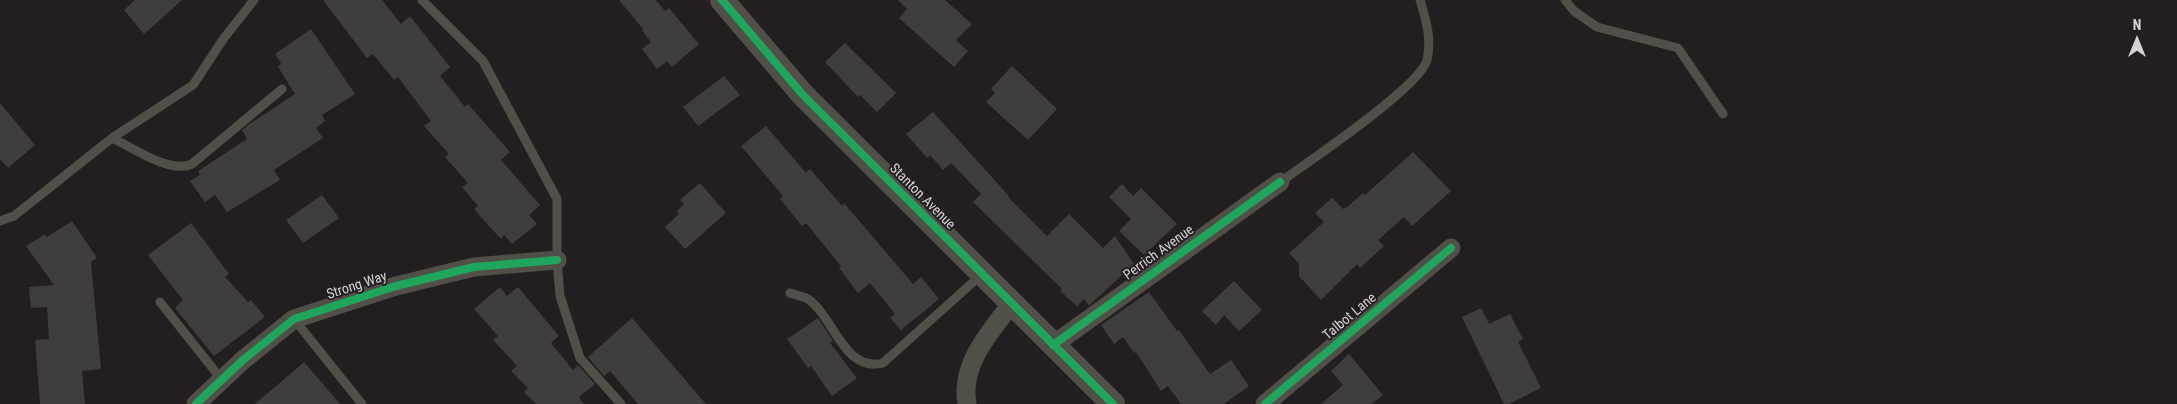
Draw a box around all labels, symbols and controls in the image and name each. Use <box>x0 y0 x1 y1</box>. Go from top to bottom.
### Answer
north arrow <box>2112 15 2162 65</box>
text: N <box>2133 17 2141 33</box>
street label: Stanton Avenue <box>886 161 958 233</box>
street label: Perrich Avenue <box>1121 222 1197 284</box>
street label: Strong Way <box>325 268 389 304</box>
street label: Talbot Lane <box>1320 290 1380 344</box>

